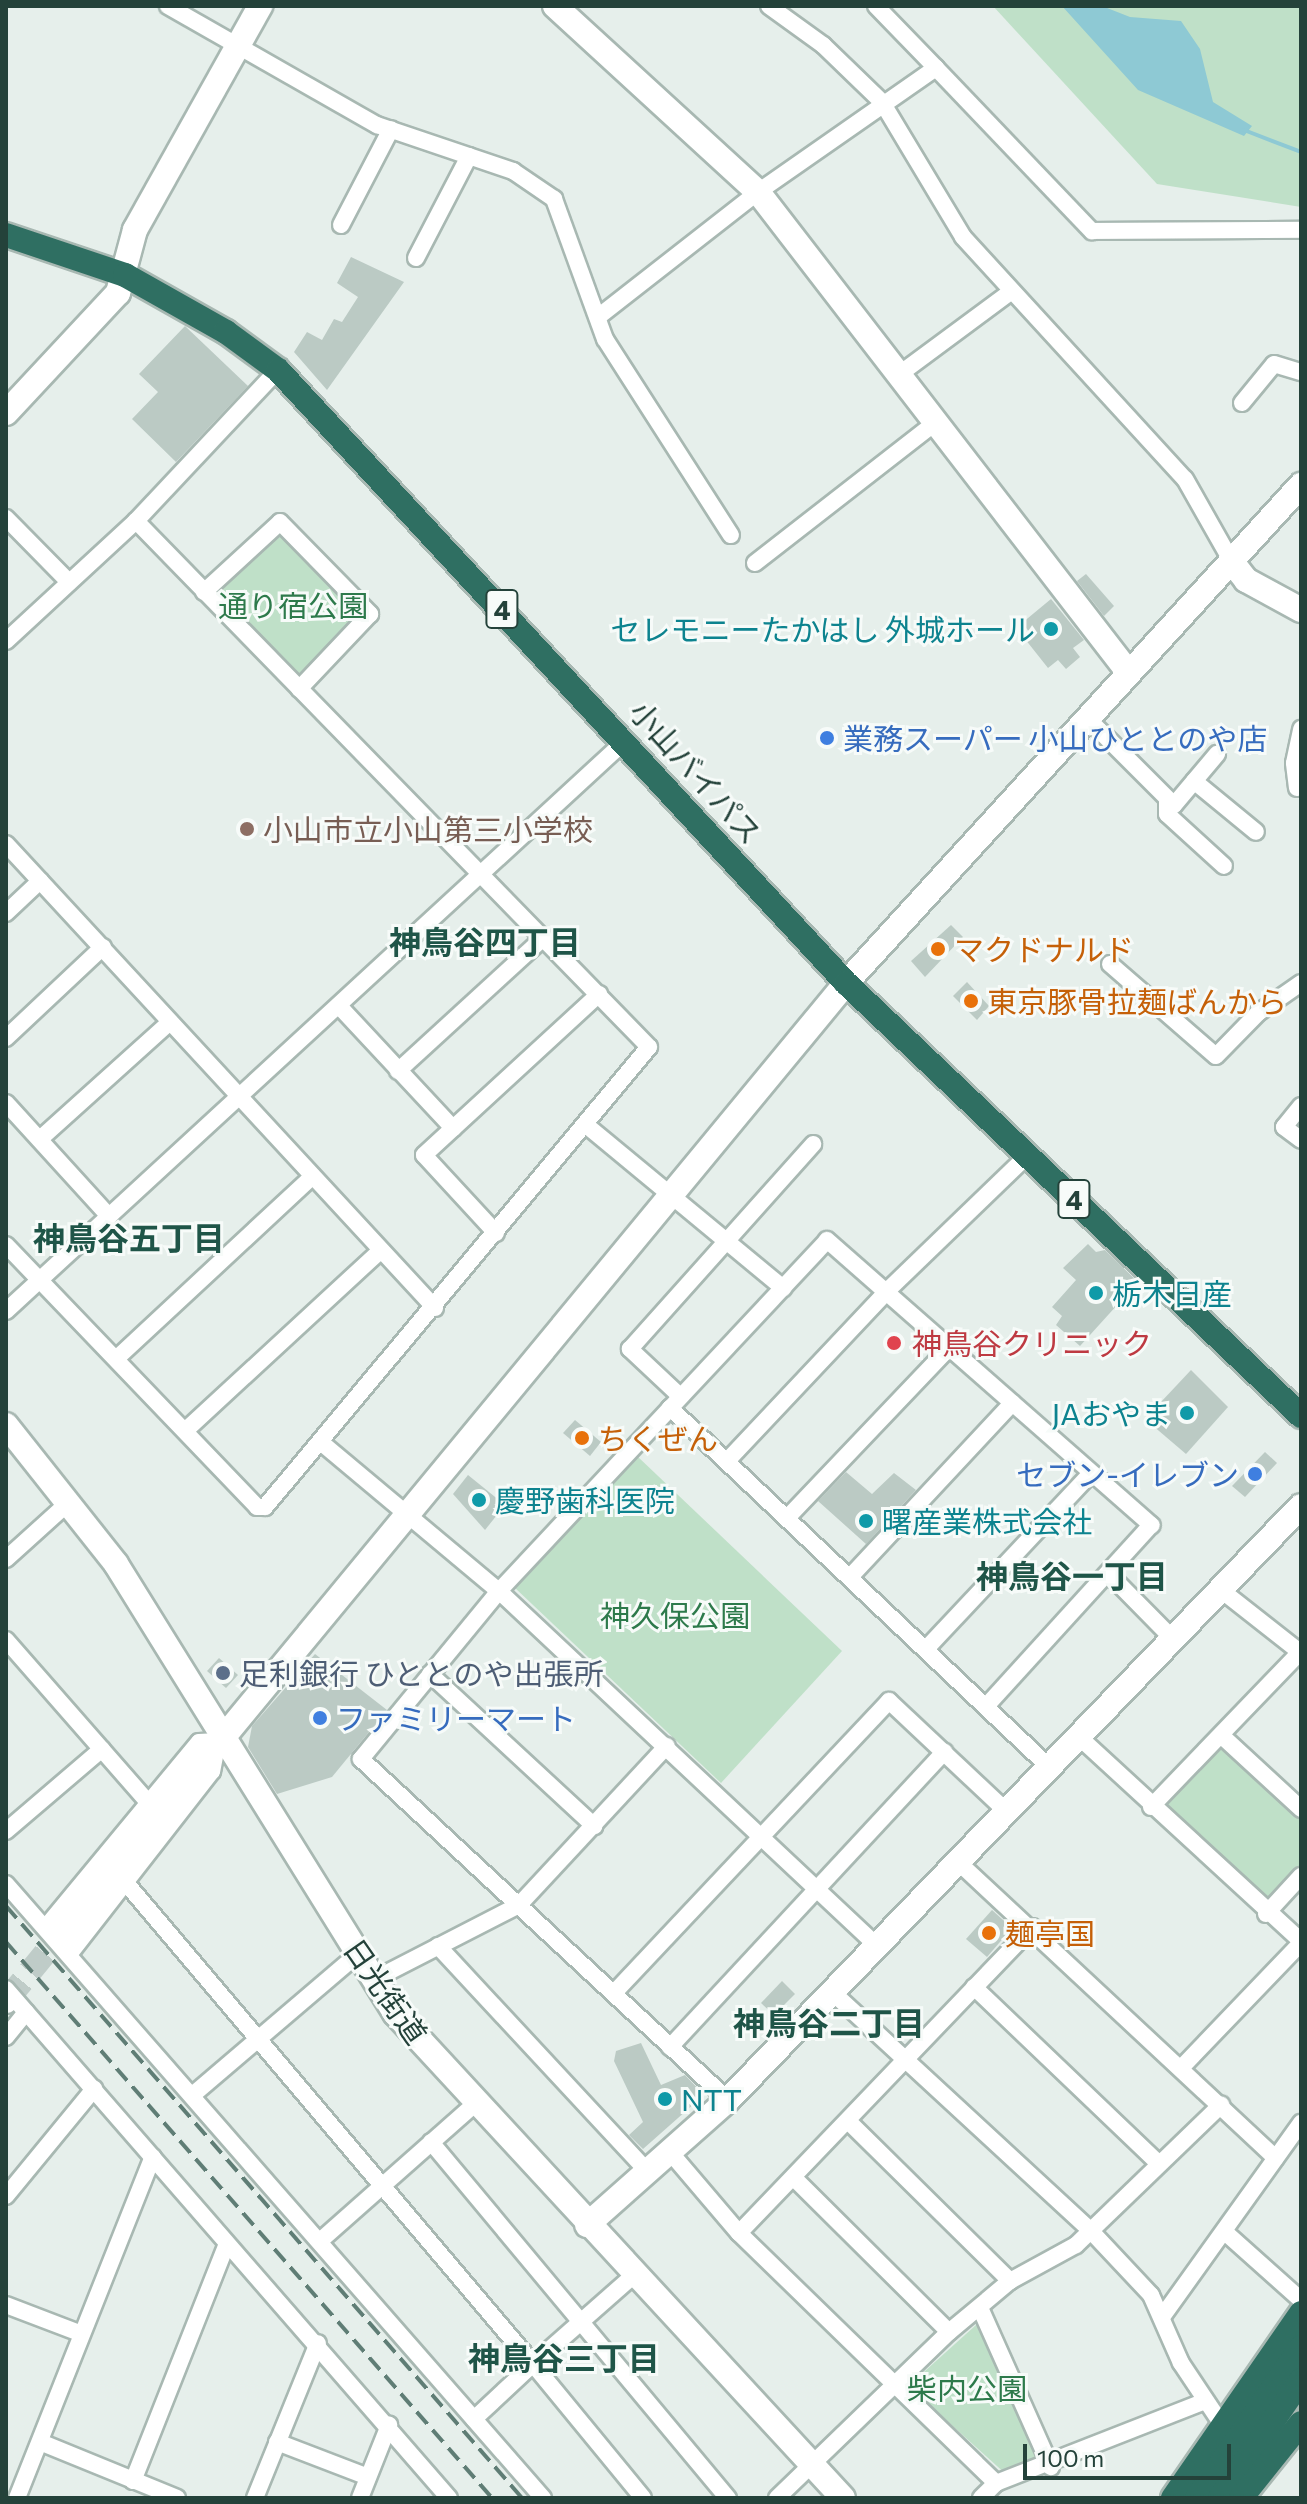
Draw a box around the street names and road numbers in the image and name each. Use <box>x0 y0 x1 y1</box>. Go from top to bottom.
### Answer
road number: 4 <box>484 585 520 633</box>
street label: 小山バイパス <box>622 693 770 851</box>
road number: 4 <box>1056 1175 1092 1223</box>
street label: 日光街道 <box>337 1932 435 2050</box>

